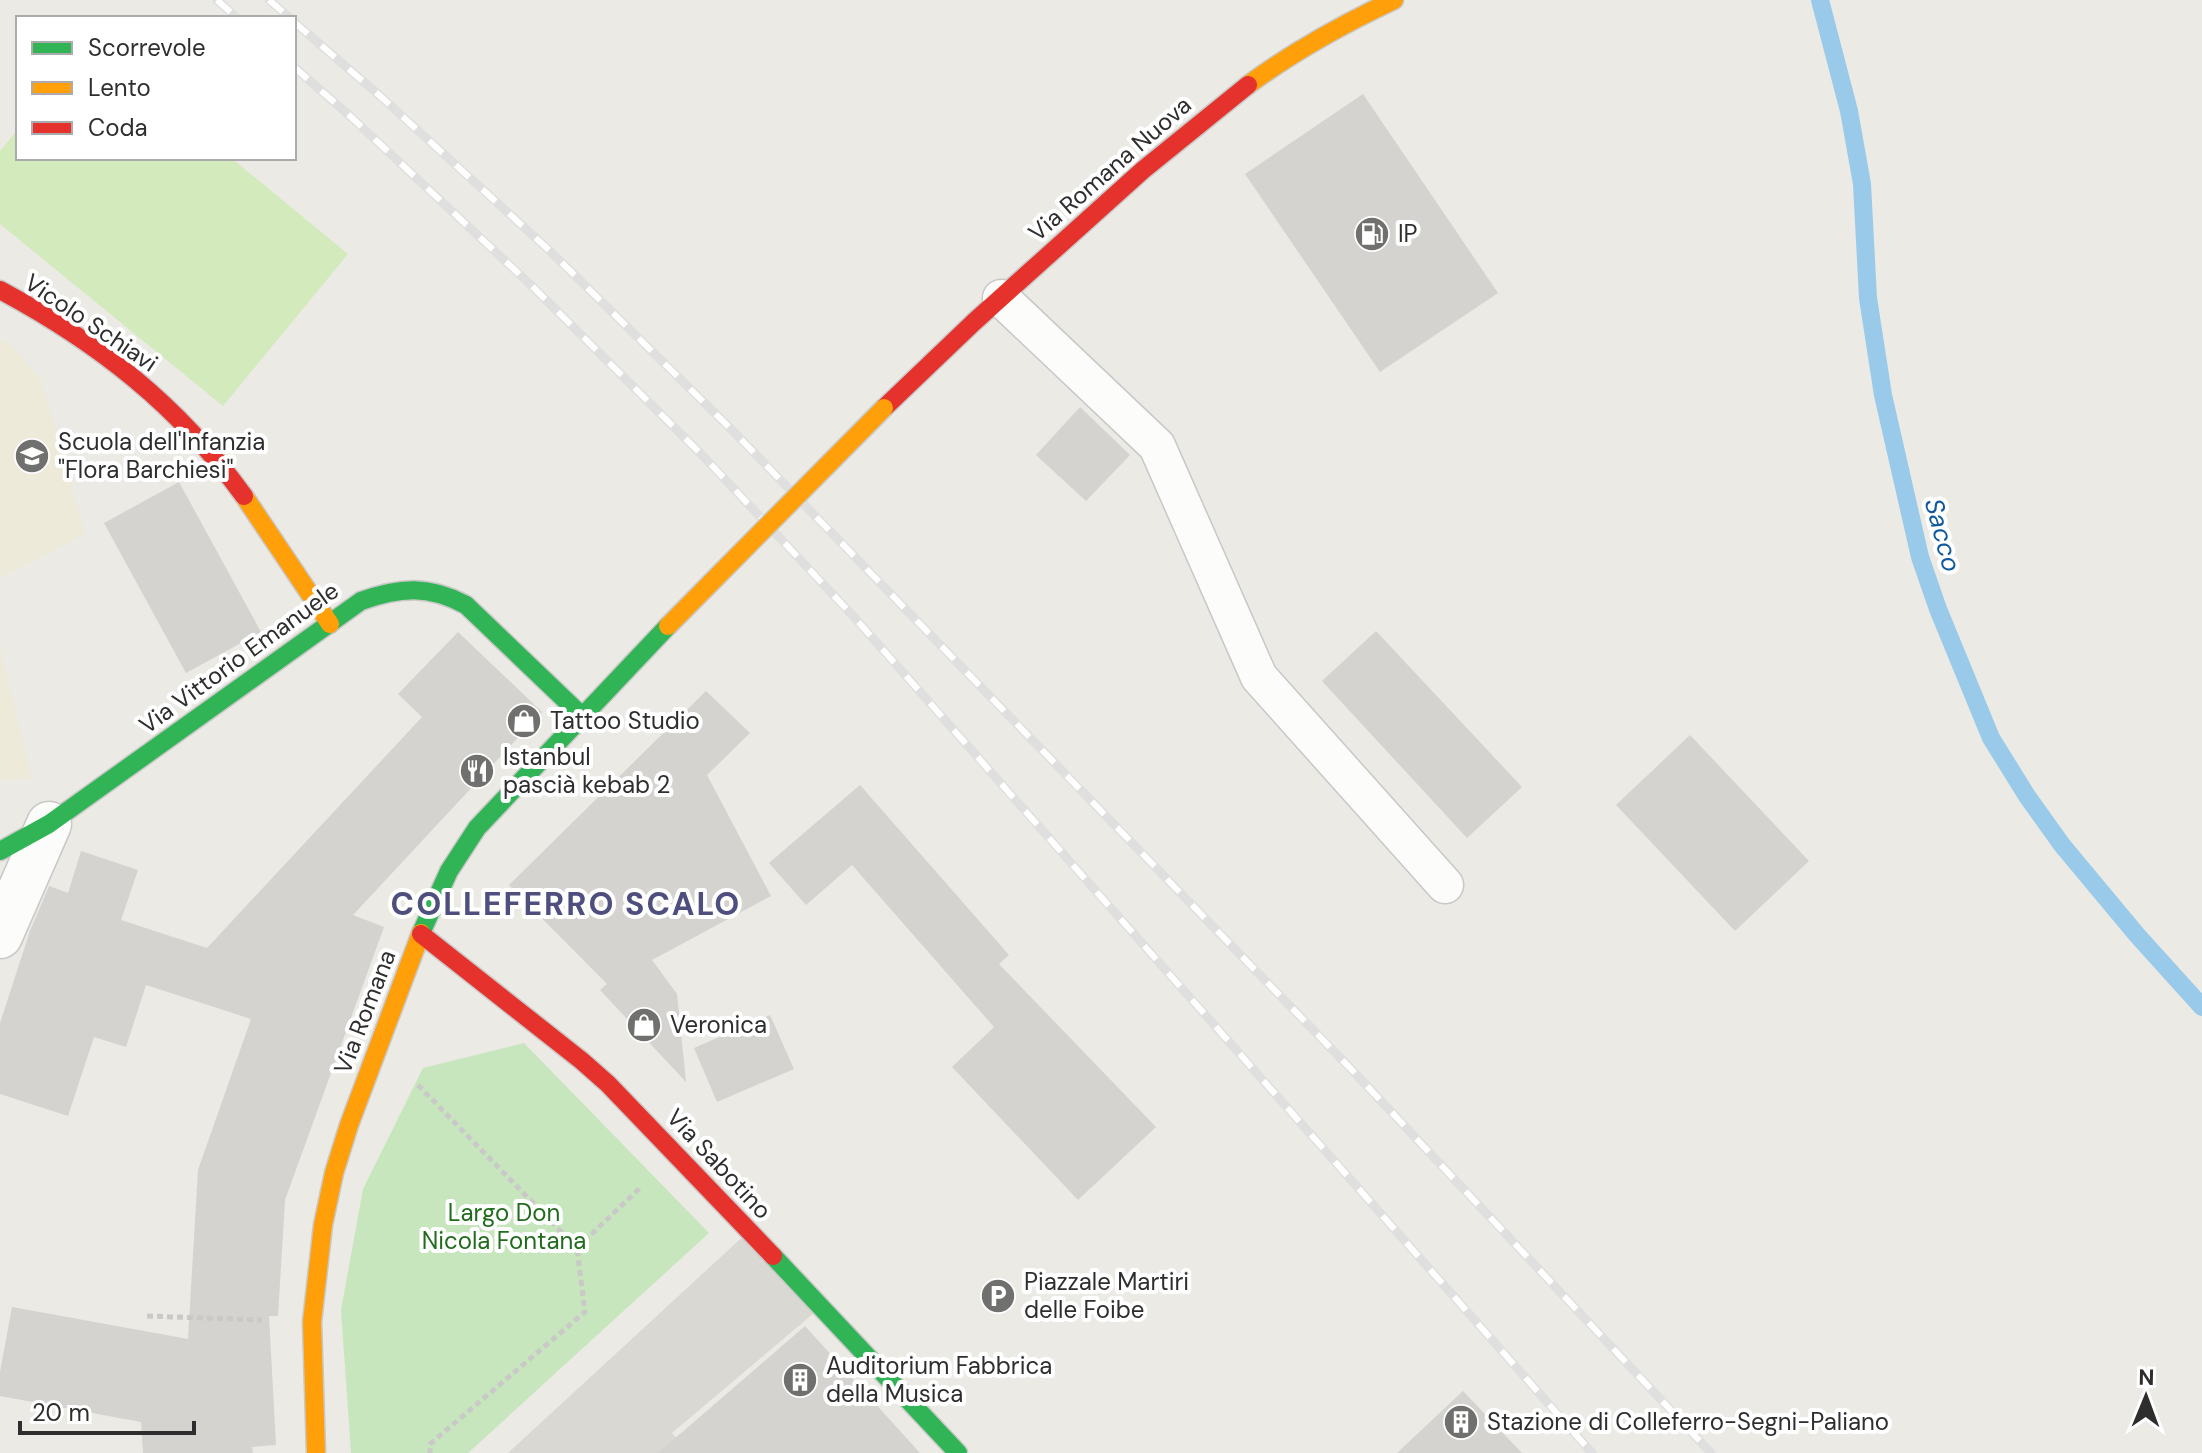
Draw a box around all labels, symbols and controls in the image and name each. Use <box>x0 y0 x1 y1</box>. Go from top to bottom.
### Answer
legend <box>16 16 296 160</box>
text: Scorrevole <box>88 32 206 63</box>
text: Lento <box>88 72 151 103</box>
street label: Via Romana Nuova <box>1022 89 1197 248</box>
text: Coda <box>88 112 148 143</box>
fuel station icon: IP <box>1353 215 1391 253</box>
place label: IP <box>1398 218 1418 249</box>
street label: Vicolo Schiavi <box>19 267 164 378</box>
place label: Scuola dell'Infanzia "Flora Barchiesi" <box>58 426 265 485</box>
school or university icon: Scuola dell'Infanzia "Flora Barchiesi" <box>13 437 51 475</box>
water label: Sacco <box>1917 494 1969 576</box>
street label: Via Vittorio Emanuele <box>133 575 345 740</box>
shop icon: Tattoo Studio <box>505 702 543 740</box>
place label: Tattoo Studio <box>550 705 700 736</box>
place label: Istanbul pascià kebab 2 <box>503 741 670 800</box>
restaurant icon: Istanbul pascià kebab 2 <box>458 752 496 790</box>
district label: COLLEFERRO SCALO <box>391 883 741 925</box>
street label: Via Romana <box>327 945 402 1078</box>
shop icon: Veronica <box>625 1006 663 1044</box>
place label: Veronica <box>670 1009 767 1040</box>
street label: Via Sabotino <box>660 1102 779 1225</box>
park label: Largo Don Nicola Fontana <box>422 1197 586 1256</box>
place label: Piazzale Martiri delle Foibe <box>1024 1266 1189 1325</box>
parking icon: Piazzale Martiri delle Foibe <box>979 1277 1017 1315</box>
place label: Auditorium Fabbrica della Musica <box>826 1350 1052 1409</box>
north arrow <box>2106 1357 2186 1437</box>
building icon: Auditorium Fabbrica della Musica <box>781 1361 819 1399</box>
text: N <box>2138 1363 2155 1392</box>
scale bar <box>20 1385 194 1435</box>
text: 20 m <box>32 1397 90 1428</box>
building icon: Stazione di Colleferro-Segni-Paliano <box>1442 1403 1480 1441</box>
place label: Stazione di Colleferro-Segni-Paliano <box>1487 1406 1889 1437</box>

